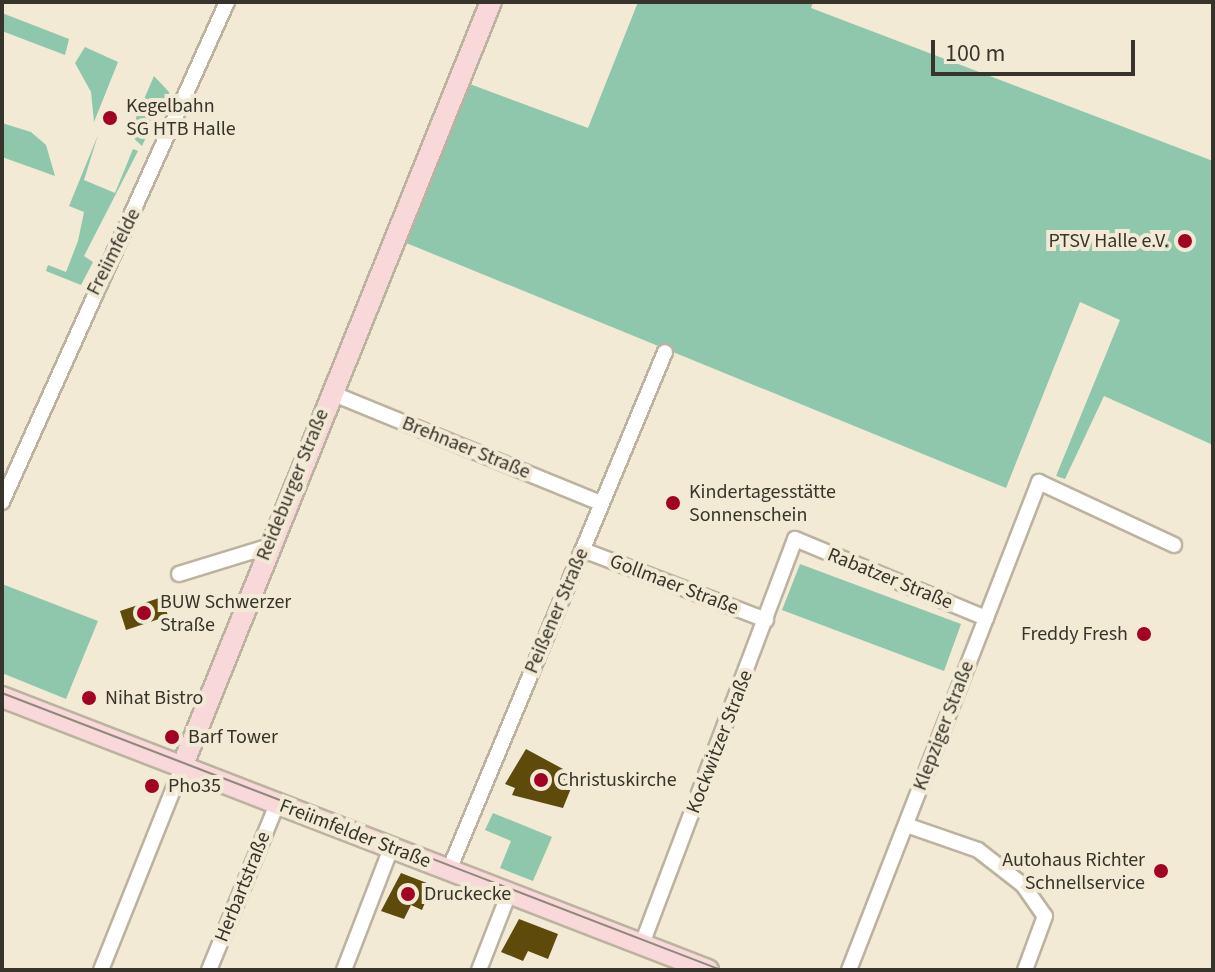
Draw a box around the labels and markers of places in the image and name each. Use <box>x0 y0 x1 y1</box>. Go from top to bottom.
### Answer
place label: Kegelbahn SG HTB Halle <box>126 94 236 141</box>
marker: Kegelbahn SG HTB Halle <box>101 109 119 127</box>
place label: PTSV Halle e.V. <box>1048 229 1169 253</box>
marker: PTSV Halle e.V. <box>1176 232 1194 250</box>
place label: Kindertagesstätte Sonnenschein <box>689 480 836 527</box>
marker: Kindertagesstätte Sonnenschein <box>664 494 682 512</box>
place label: BUW Schwerzer Straße <box>160 590 291 637</box>
marker: BUW Schwerzer Straße <box>135 604 153 622</box>
place label: Freddy Fresh <box>1021 622 1128 646</box>
marker: Freddy Fresh <box>1135 625 1153 643</box>
place label: Nihat Bistro <box>105 686 203 710</box>
marker: Nihat Bistro <box>80 689 98 707</box>
place label: Barf Tower <box>188 725 278 749</box>
marker: Barf Tower <box>163 728 181 746</box>
place label: Christuskirche <box>557 768 677 792</box>
marker: Christuskirche <box>532 771 550 789</box>
place label: Pho35 <box>168 774 221 798</box>
marker: Pho35 <box>143 777 161 795</box>
place label: Autohaus Richter Schnellservice <box>1002 848 1145 895</box>
marker: Autohaus Richter Schnellservice <box>1152 862 1170 880</box>
place label: Druckecke <box>424 882 511 906</box>
marker: Druckecke <box>399 885 417 903</box>

